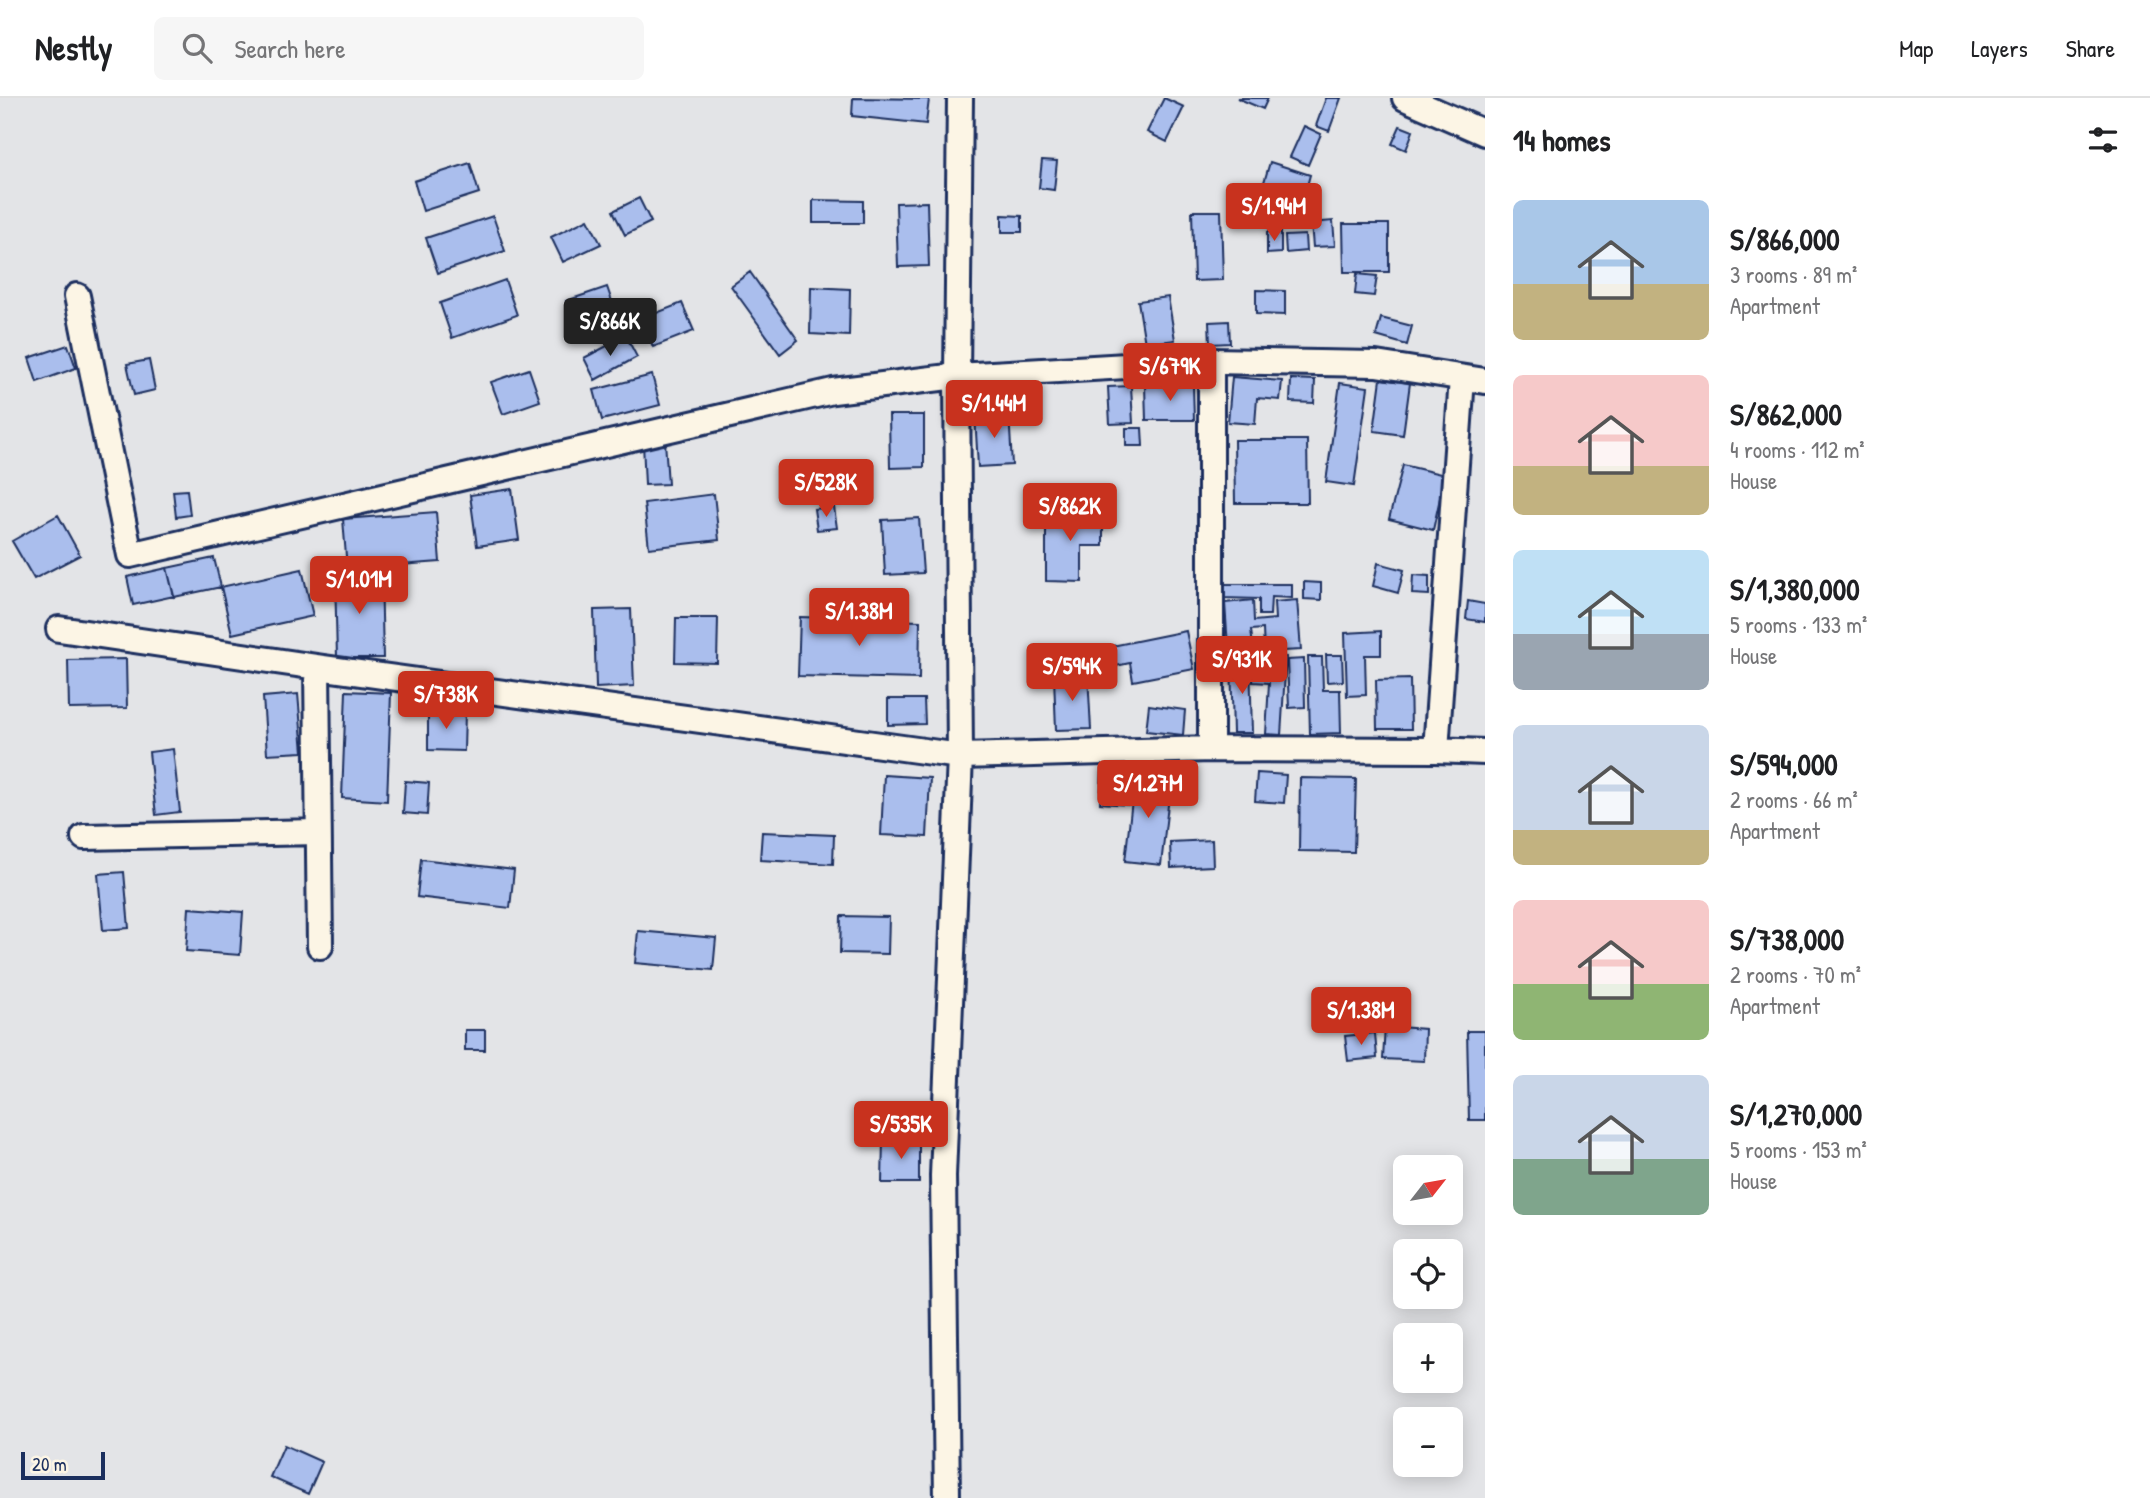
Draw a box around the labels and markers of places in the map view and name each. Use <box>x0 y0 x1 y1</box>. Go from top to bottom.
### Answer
pin: S/1.94M <box>1209 184 1339 243</box>
pin: S/866K <box>553 299 667 358</box>
pin: S/679K <box>1113 344 1227 403</box>
pin: S/1.44M <box>929 380 1059 440</box>
pin: S/528K <box>769 460 883 519</box>
pin: S/862K <box>1013 484 1127 543</box>
pin: S/1.01M <box>294 556 424 616</box>
pin: S/1.38M <box>794 588 924 648</box>
pin: S/931K <box>1185 636 1299 696</box>
pin: S/594K <box>1015 644 1129 703</box>
pin: S/738K <box>389 672 503 731</box>
pin: S/1.27M <box>1083 760 1213 820</box>
pin: S/1.38M <box>1296 988 1426 1047</box>
pin: S/535K <box>844 1102 958 1161</box>

